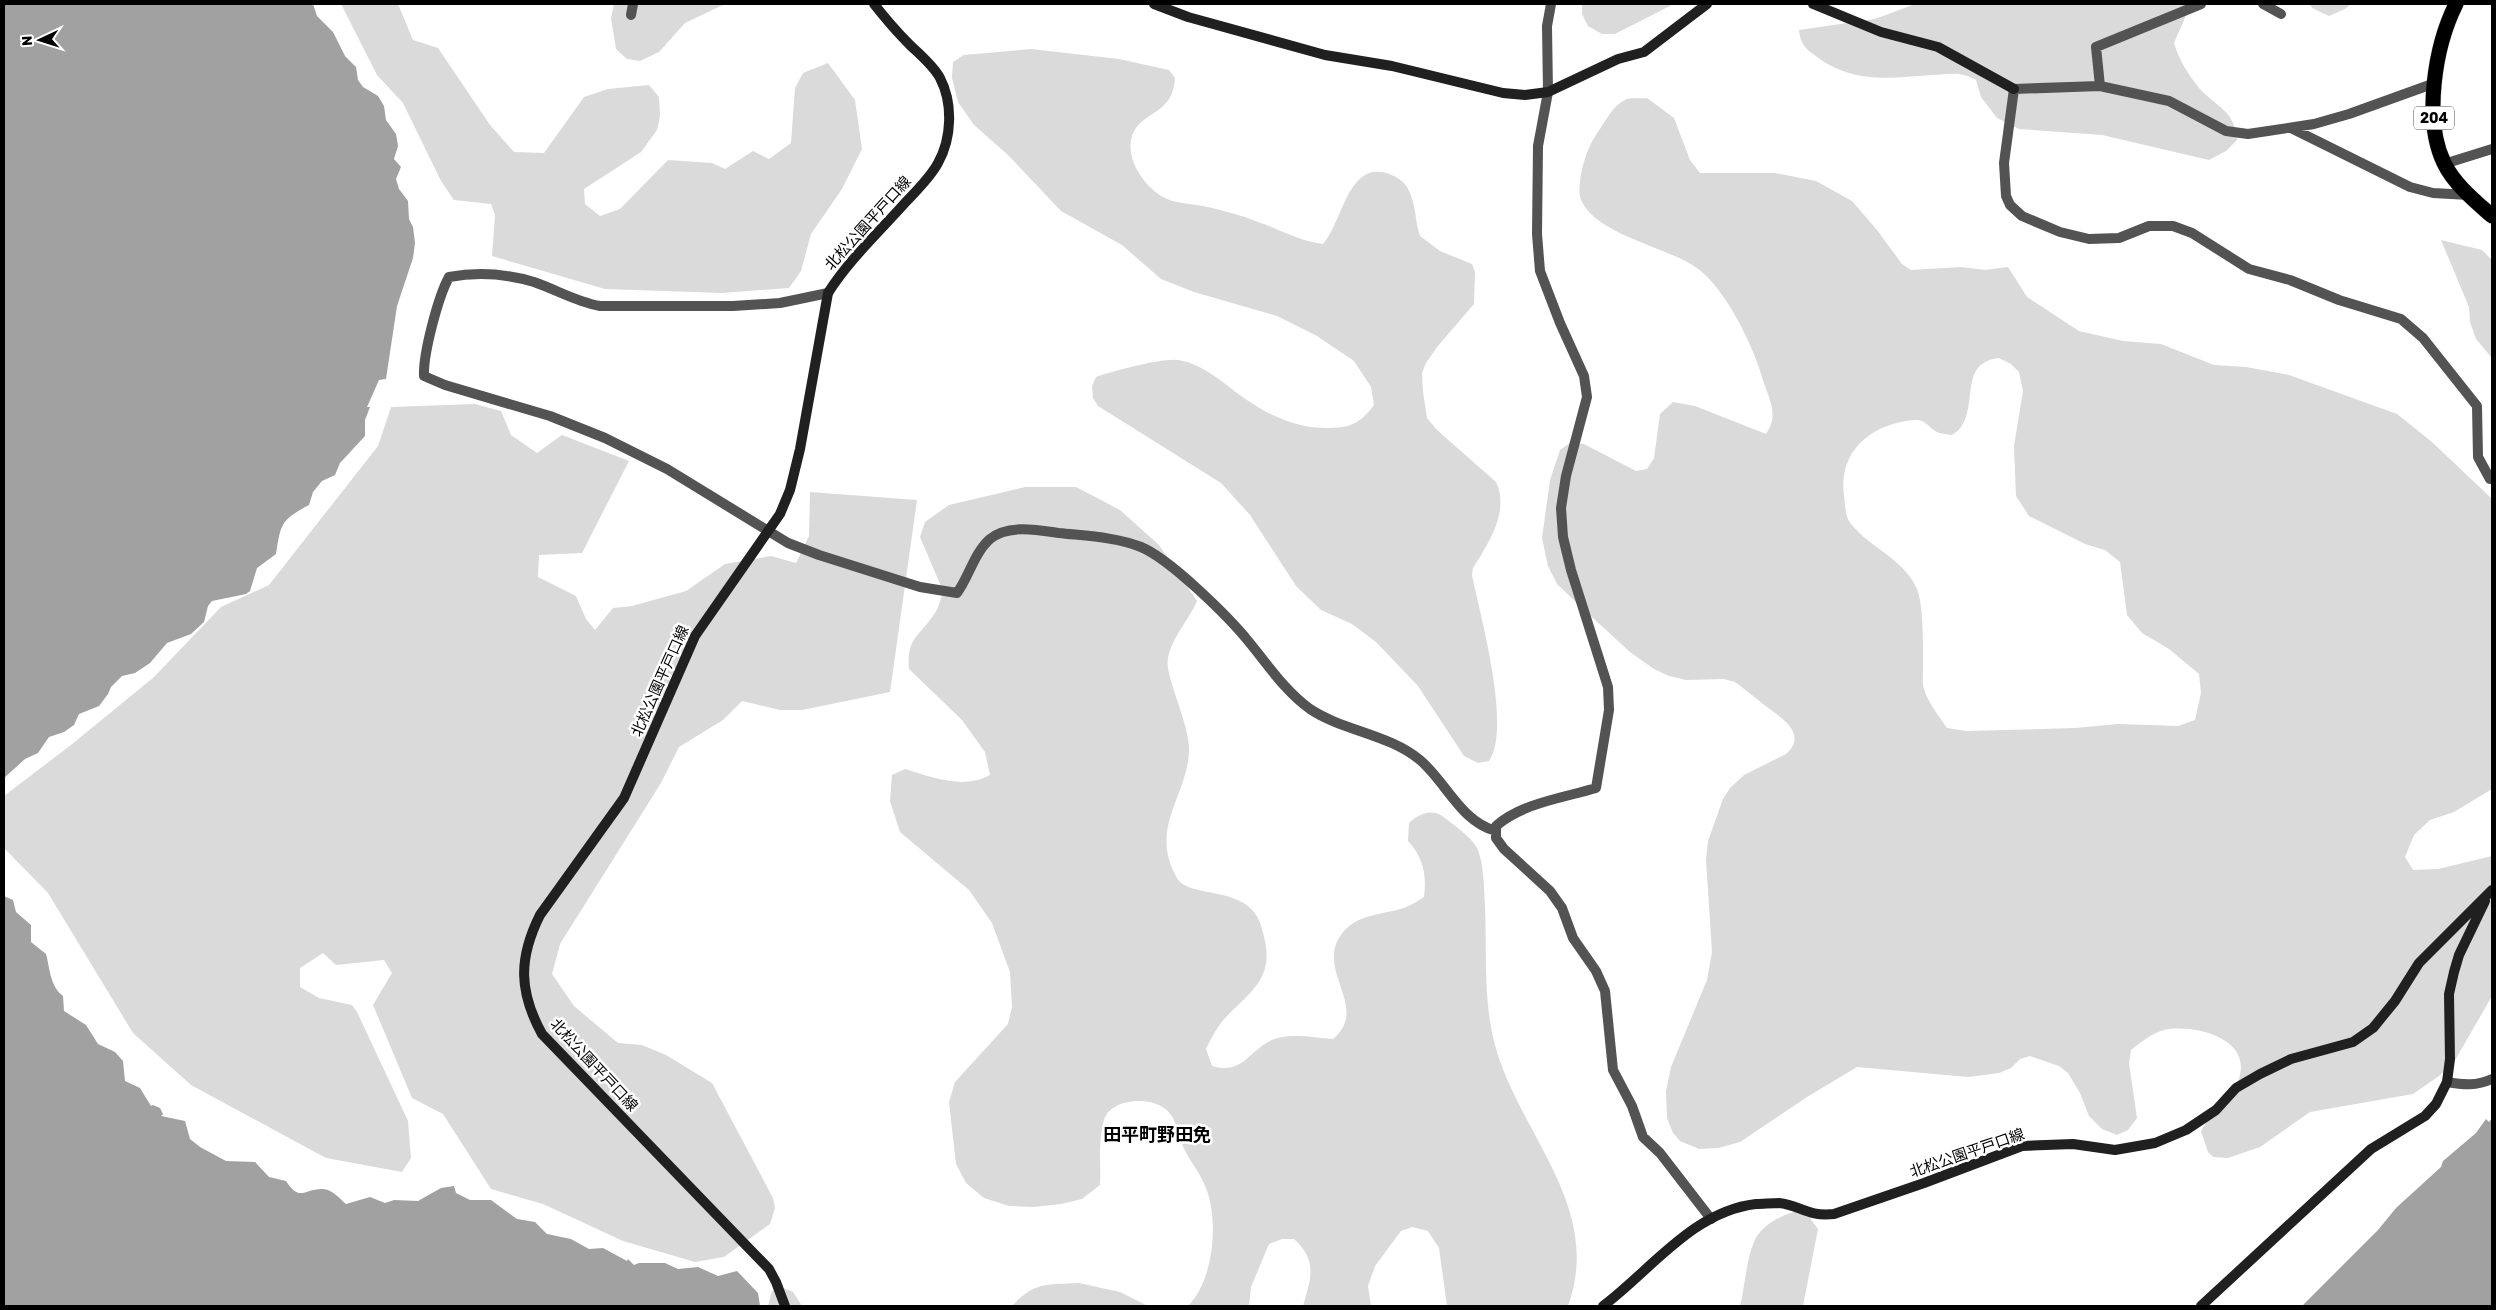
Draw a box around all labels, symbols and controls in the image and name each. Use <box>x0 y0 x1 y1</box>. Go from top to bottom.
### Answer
north arrow <box>15 15 65 65</box>
text: N <box>19 35 36 46</box>
road number: 204 <box>2414 106 2454 130</box>
street label: 北松公園平戸口線 <box>821 172 915 274</box>
street label: 北松公園平戸口線 <box>627 623 693 739</box>
street label: 北松公園平戸口線 <box>546 1015 642 1115</box>
district label: 田平町野田免 <box>1103 1124 1211 1146</box>
street label: 北松公園平戸口線 <box>1907 1125 2027 1181</box>

